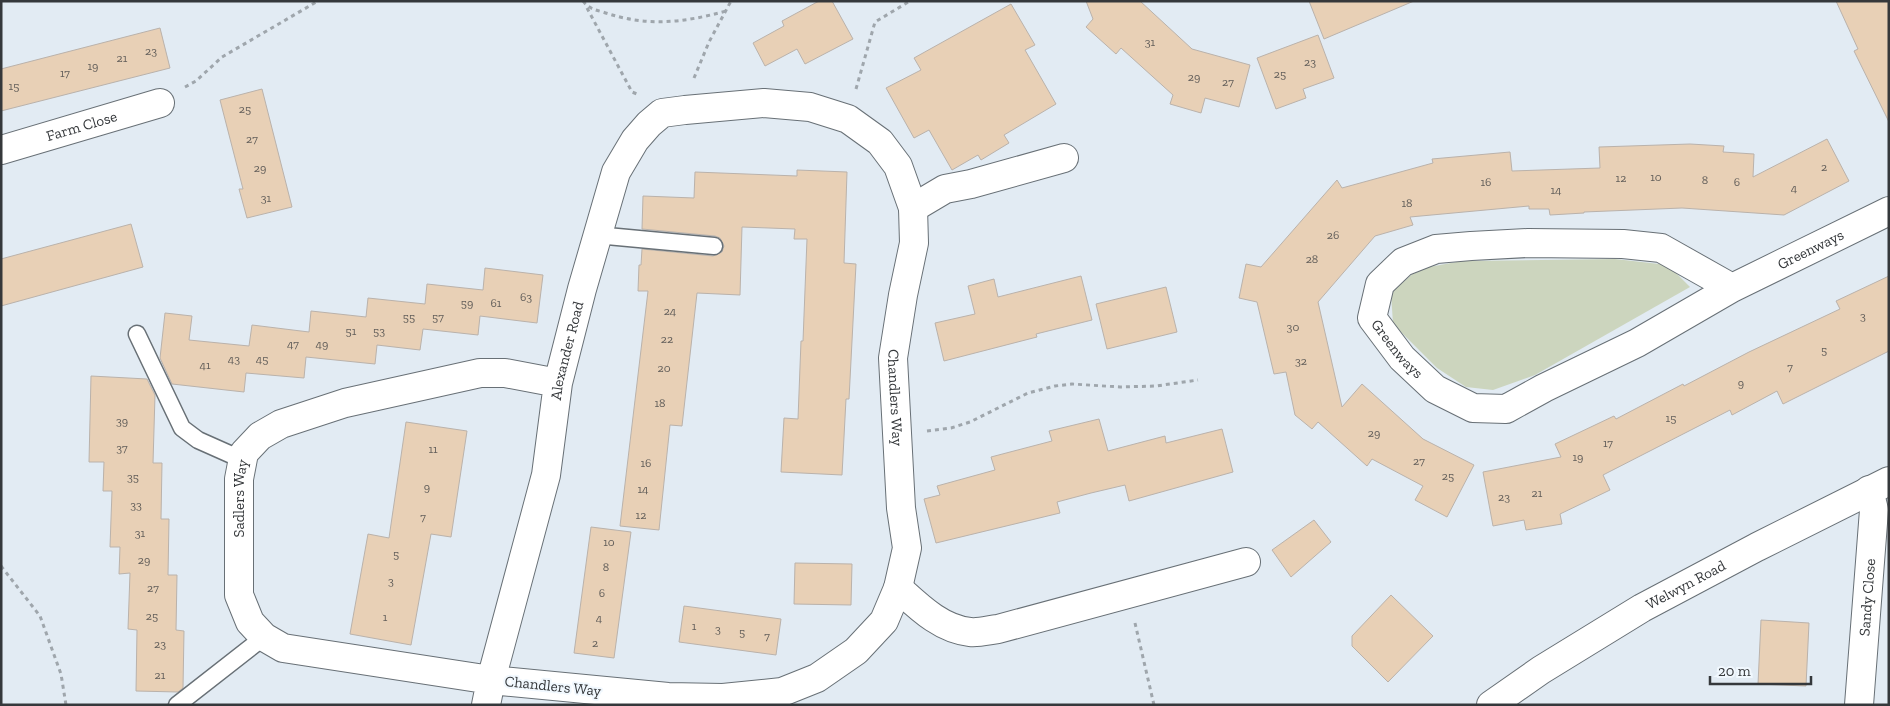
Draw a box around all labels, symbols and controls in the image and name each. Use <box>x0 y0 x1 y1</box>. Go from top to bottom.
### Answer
house number: 31 <box>1145 35 1156 49</box>
house number: 23 <box>145 44 157 58</box>
house number: 21 <box>117 51 128 65</box>
house number: 23 <box>1304 55 1316 69</box>
house number: 19 <box>88 59 99 73</box>
house number: 17 <box>60 66 70 80</box>
house number: 25 <box>1274 67 1286 81</box>
house number: 29 <box>1188 70 1200 84</box>
house number: 27 <box>1222 75 1234 89</box>
house number: 15 <box>9 79 19 93</box>
house number: 25 <box>239 102 251 116</box>
street label: Farm Close <box>44 107 119 145</box>
house number: 27 <box>246 132 258 146</box>
house number: 2 <box>1821 160 1827 174</box>
house number: 29 <box>254 161 266 175</box>
house number: 10 <box>1650 170 1662 184</box>
house number: 12 <box>1616 171 1626 185</box>
house number: 8 <box>1702 173 1708 187</box>
house number: 16 <box>1481 175 1492 189</box>
house number: 6 <box>1734 175 1740 189</box>
house number: 4 <box>1791 181 1798 195</box>
house number: 14 <box>1550 183 1562 197</box>
house number: 31 <box>261 191 272 205</box>
house number: 18 <box>1401 196 1413 210</box>
street label: Greenways <box>1775 226 1847 273</box>
house number: 26 <box>1327 228 1339 242</box>
house number: 28 <box>1306 252 1318 266</box>
house number: 63 <box>520 290 532 304</box>
house number: 59 <box>461 296 473 310</box>
house number: 61 <box>491 296 502 310</box>
street label: Alexander Road <box>547 299 588 401</box>
house number: 24 <box>664 304 677 318</box>
house number: 3 <box>1860 309 1866 323</box>
house number: 55 <box>403 310 415 324</box>
house number: 57 <box>432 310 444 324</box>
street label: Greenways <box>1367 316 1427 382</box>
house number: 30 <box>1287 320 1299 334</box>
house number: 51 <box>346 324 357 338</box>
house number: 53 <box>373 324 385 338</box>
house number: 22 <box>661 332 673 346</box>
house number: 47 <box>287 337 299 351</box>
house number: 49 <box>316 337 328 351</box>
house number: 5 <box>1821 343 1827 357</box>
street label: Chandlers Way <box>884 348 907 447</box>
house number: 43 <box>228 352 240 366</box>
house number: 45 <box>256 352 268 366</box>
house number: 32 <box>1295 354 1307 368</box>
house number: 41 <box>199 358 211 372</box>
house number: 7 <box>1787 360 1793 374</box>
house number: 20 <box>657 361 671 375</box>
house number: 9 <box>1738 376 1744 390</box>
house number: 18 <box>654 396 666 410</box>
house number: 15 <box>1666 411 1676 425</box>
house number: 39 <box>116 414 128 428</box>
house number: 29 <box>1368 426 1380 440</box>
house number: 17 <box>1603 436 1613 450</box>
house number: 37 <box>116 441 128 455</box>
house number: 11 <box>428 442 438 456</box>
house number: 19 <box>1573 450 1584 464</box>
house number: 27 <box>1413 454 1425 468</box>
house number: 16 <box>641 456 652 470</box>
street label: Sadlers Way <box>230 457 252 537</box>
house number: 25 <box>1442 469 1454 483</box>
house number: 35 <box>127 470 139 484</box>
house number: 9 <box>424 480 430 494</box>
house number: 14 <box>637 482 649 496</box>
house number: 21 <box>1532 486 1543 500</box>
house number: 23 <box>1498 490 1510 504</box>
house number: 33 <box>130 498 142 512</box>
house number: 12 <box>636 508 646 522</box>
house number: 7 <box>420 510 426 524</box>
house number: 31 <box>135 526 146 540</box>
house number: 10 <box>603 535 615 549</box>
house number: 5 <box>393 547 399 561</box>
house number: 29 <box>138 553 150 567</box>
street label: Welwyn Road <box>1643 556 1729 613</box>
street label: Sandy Close <box>1855 558 1879 637</box>
house number: 8 <box>603 560 609 574</box>
house number: 3 <box>388 574 394 588</box>
house number: 27 <box>147 581 159 595</box>
house number: 6 <box>599 586 605 600</box>
house number: 25 <box>146 609 158 623</box>
house number: 1 <box>383 610 388 624</box>
house number: 4 <box>596 611 603 625</box>
house number: 1 <box>692 619 697 633</box>
house number: 3 <box>715 622 721 636</box>
house number: 5 <box>739 625 745 639</box>
house number: 7 <box>764 629 770 643</box>
house number: 2 <box>592 636 598 650</box>
house number: 23 <box>154 637 166 651</box>
scale bar <box>1710 654 1811 686</box>
text: 20 m <box>1718 662 1751 680</box>
house number: 21 <box>155 668 166 682</box>
street label: Chandlers Way <box>504 672 602 700</box>

